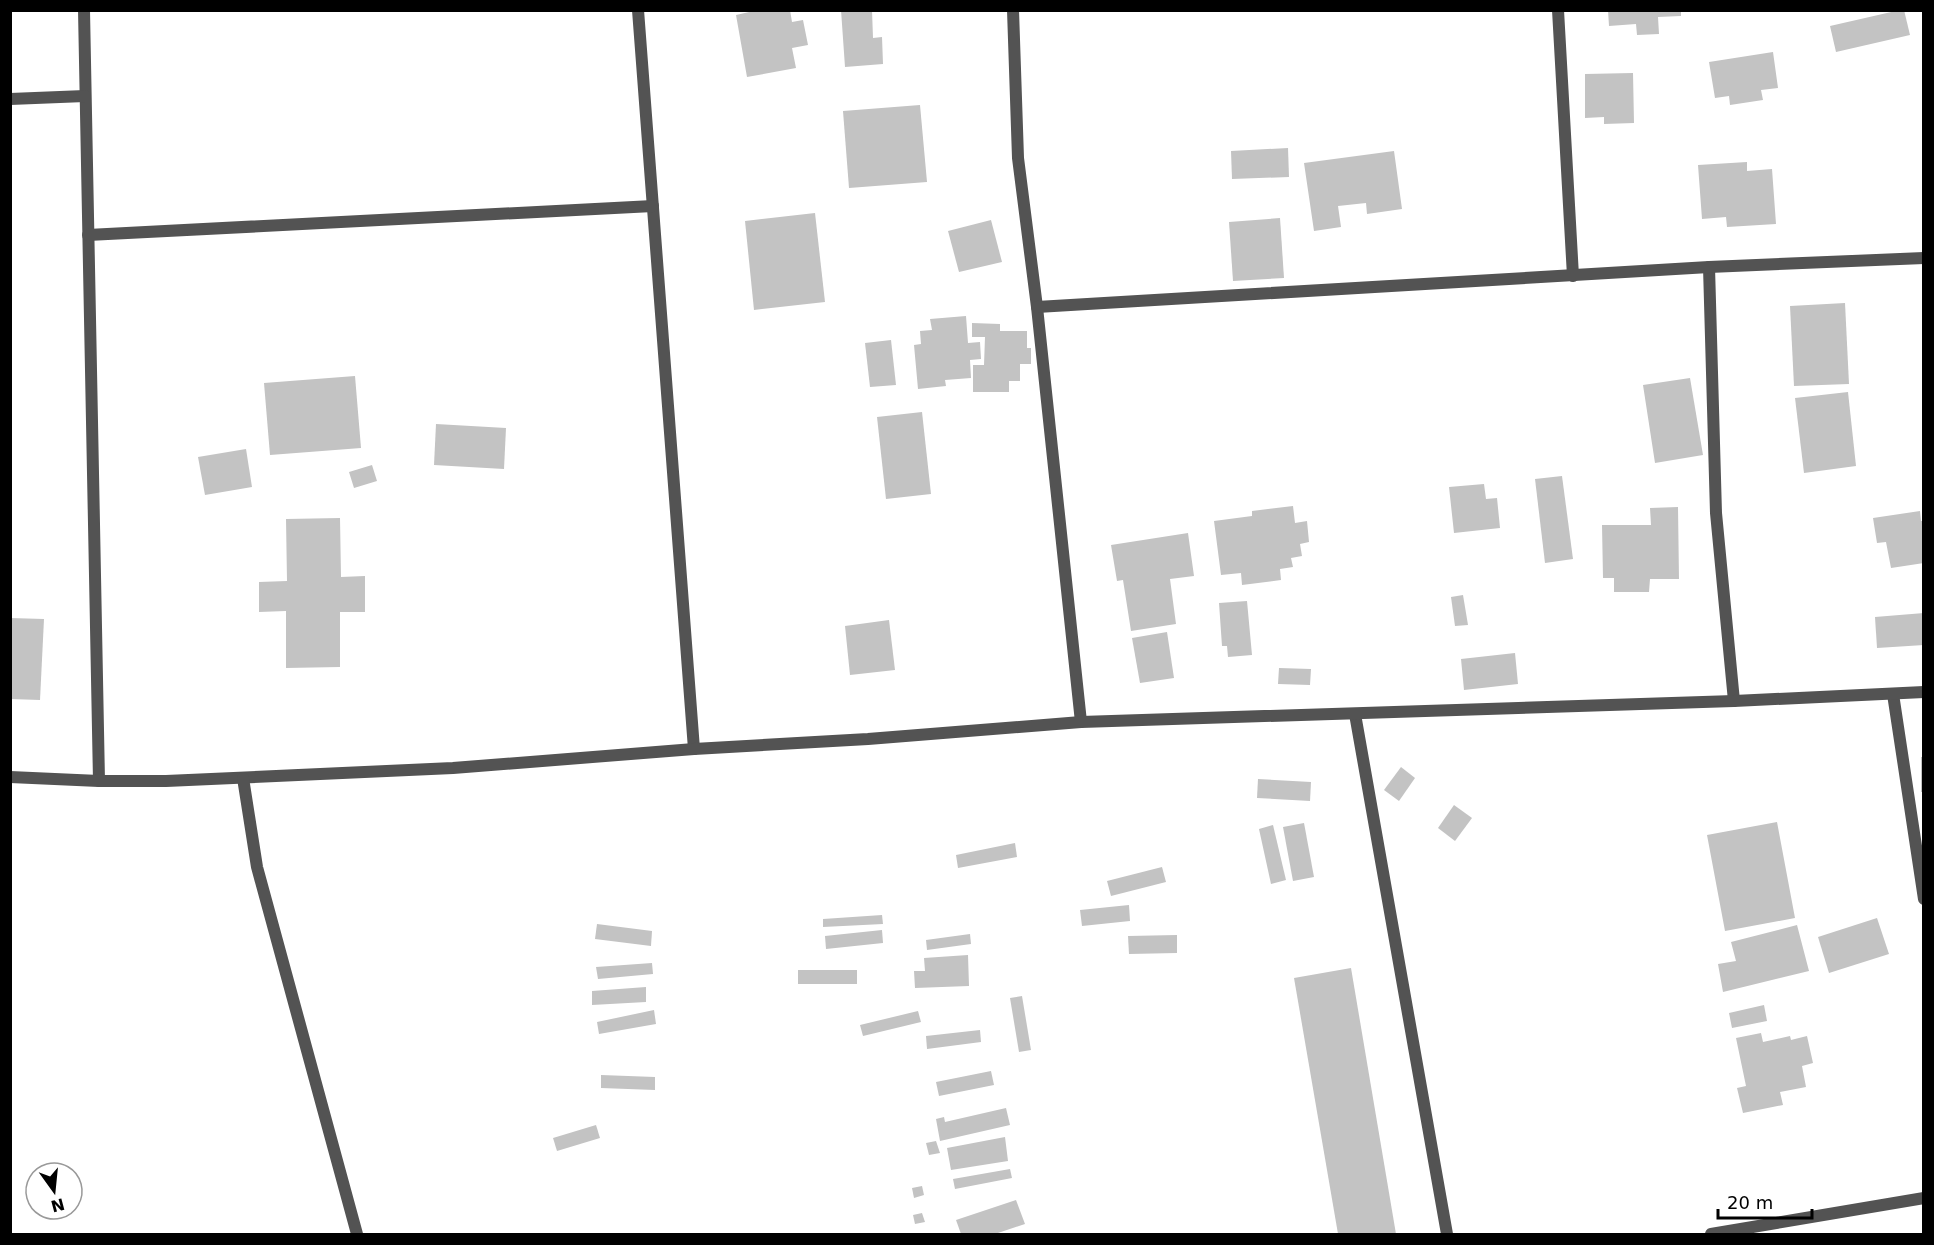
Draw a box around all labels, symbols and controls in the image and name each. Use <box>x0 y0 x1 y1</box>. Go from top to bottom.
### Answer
north arrow <box>24 1161 84 1221</box>
scale bar <box>1718 1182 1812 1220</box>
text: 20 m <box>1727 1192 1773 1213</box>
text: N <box>49 1194 67 1216</box>

